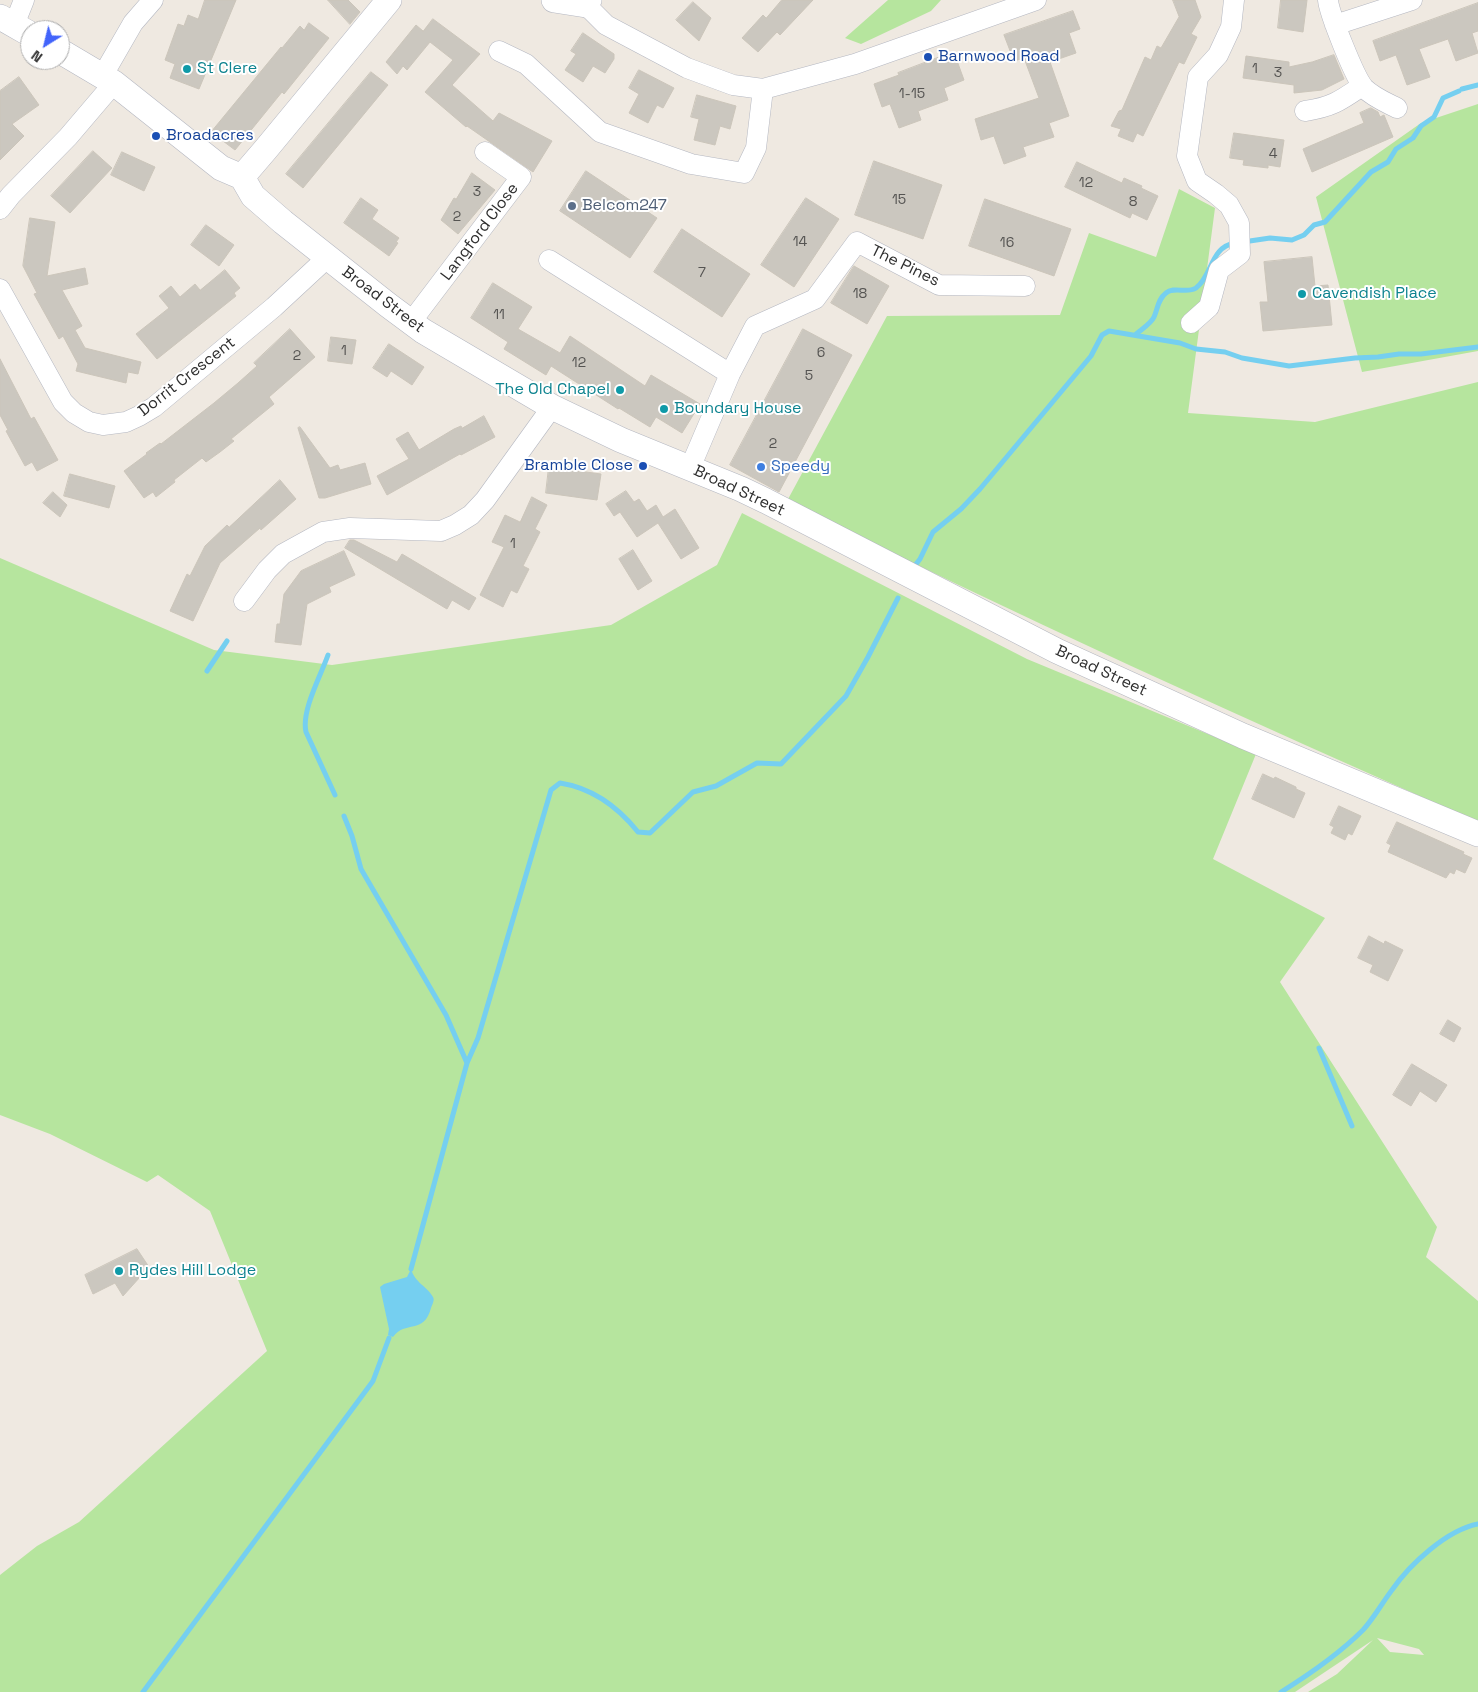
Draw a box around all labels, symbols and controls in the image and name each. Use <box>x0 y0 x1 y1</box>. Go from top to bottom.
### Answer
north arrow <box>20 20 70 70</box>
text: N <box>28 46 46 66</box>
place label: Barnwood Road <box>938 47 1060 67</box>
marker: Barnwood Road <box>922 51 934 63</box>
place label: St Clere <box>197 59 257 79</box>
house number: 1 <box>1252 61 1258 77</box>
marker: St Clere <box>181 63 193 75</box>
house number: 3 <box>1274 65 1282 81</box>
house number: 1-15 <box>899 86 925 102</box>
place label: Broadacres <box>166 126 254 146</box>
marker: Broadacres <box>150 130 162 142</box>
house number: 4 <box>1269 146 1277 162</box>
house number: 12 <box>1079 175 1093 191</box>
street label: Langford Close <box>437 180 523 284</box>
house number: 3 <box>473 184 481 200</box>
house number: 15 <box>892 192 906 208</box>
house number: 8 <box>1129 194 1137 210</box>
place label: Belcom247 <box>582 196 667 216</box>
marker: Belcom247 <box>566 200 578 212</box>
house number: 2 <box>453 209 461 225</box>
house number: 14 <box>793 234 807 250</box>
house number: 16 <box>1000 235 1014 251</box>
street label: The Pines <box>868 241 942 291</box>
street label: Broad Street <box>338 263 428 337</box>
house number: 7 <box>698 265 706 281</box>
place label: Cavendish Place <box>1312 284 1437 304</box>
house number: 18 <box>853 286 867 302</box>
marker: Cavendish Place <box>1296 288 1308 300</box>
house number: 11 <box>493 307 505 323</box>
street label: Dorrit Crescent <box>135 333 239 421</box>
house number: 1 <box>341 343 347 359</box>
house number: 6 <box>817 345 825 361</box>
house number: 2 <box>293 348 301 364</box>
house number: 12 <box>572 355 586 371</box>
house number: 5 <box>805 368 813 384</box>
place label: The Old Chapel <box>495 380 610 400</box>
marker: The Old Chapel <box>614 384 626 396</box>
place label: Boundary House <box>674 399 802 419</box>
marker: Boundary House <box>658 403 670 415</box>
house number: 2 <box>769 436 777 452</box>
place label: Bramble Close <box>524 456 633 476</box>
place label: Speedy <box>771 457 830 477</box>
marker: Bramble Close <box>637 460 649 472</box>
street label: Broad Street <box>690 461 788 521</box>
marker: Speedy <box>755 461 767 473</box>
house number: 1 <box>510 536 516 552</box>
street label: Broad Street <box>1052 641 1150 701</box>
place label: Rydes Hill Lodge <box>129 1261 256 1281</box>
marker: Rydes Hill Lodge <box>113 1265 125 1277</box>

